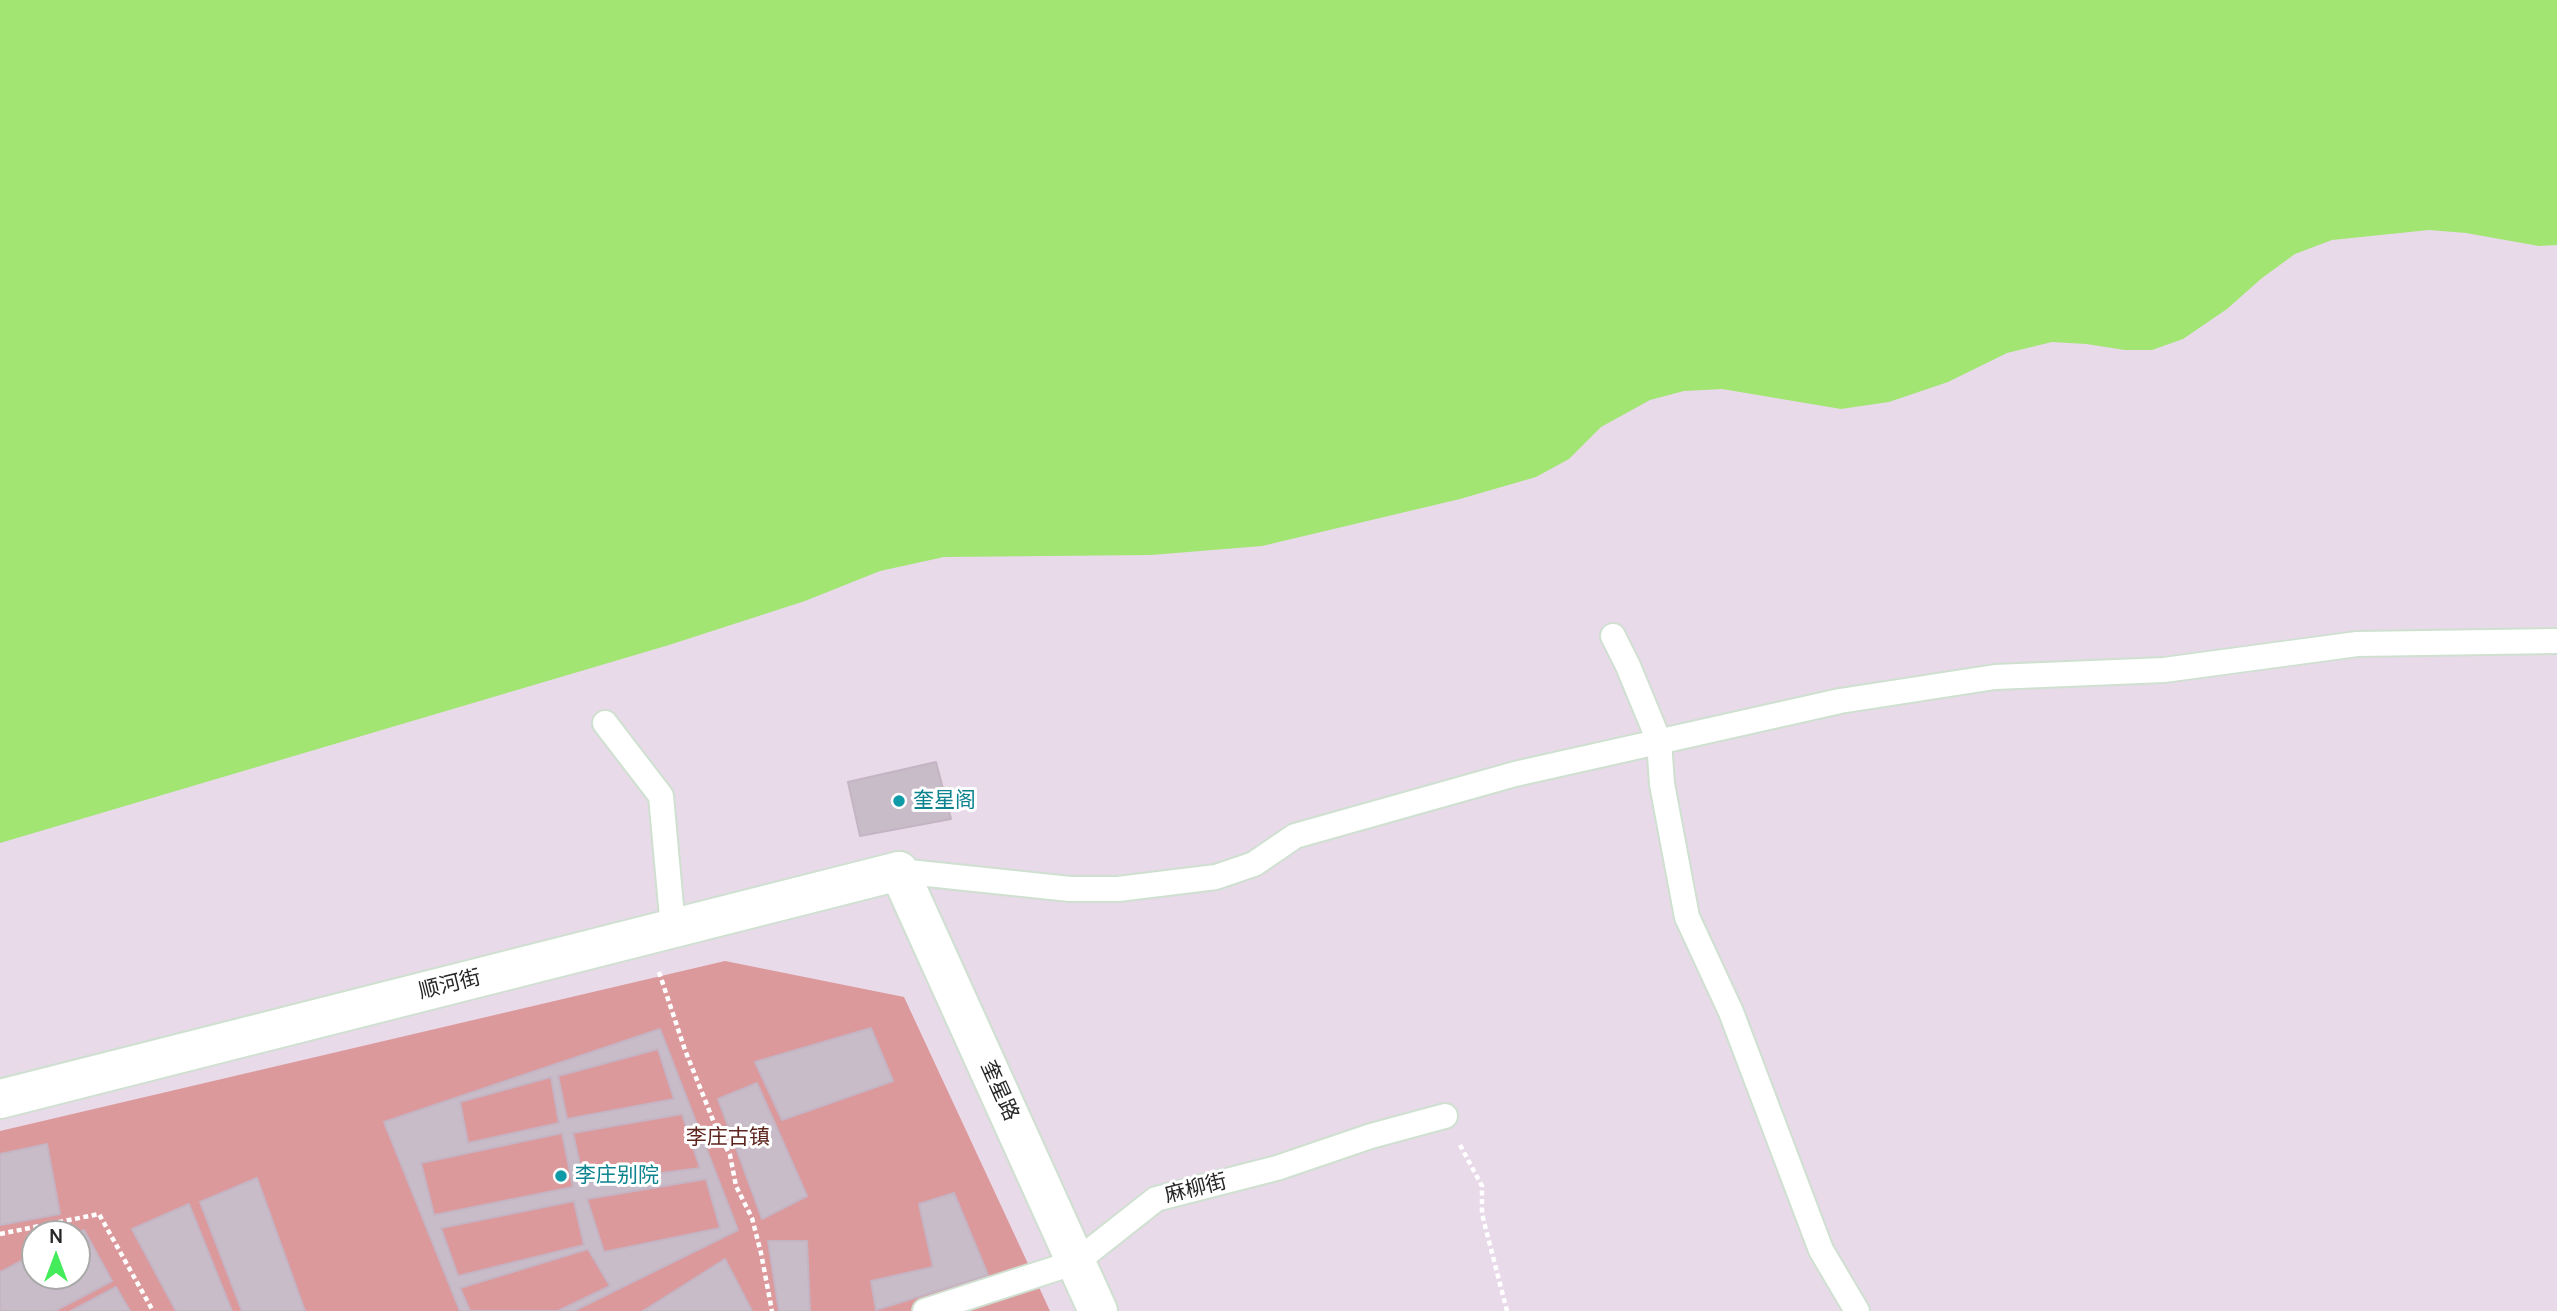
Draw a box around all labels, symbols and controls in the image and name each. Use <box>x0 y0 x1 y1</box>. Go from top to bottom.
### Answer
place label: 奎星阁 <box>913 788 976 814</box>
marker: 奎星阁 <box>891 793 907 809</box>
street label: 顺河街 <box>416 965 484 1005</box>
street label: 奎星路 <box>975 1057 1023 1125</box>
park label: 李庄古镇 <box>686 1125 770 1151</box>
place label: 李庄别院 <box>575 1163 659 1189</box>
marker: 李庄别院 <box>553 1168 569 1184</box>
street label: 麻柳街 <box>1162 1169 1230 1209</box>
north arrow <box>21 1220 91 1290</box>
text: N <box>49 1223 63 1249</box>

